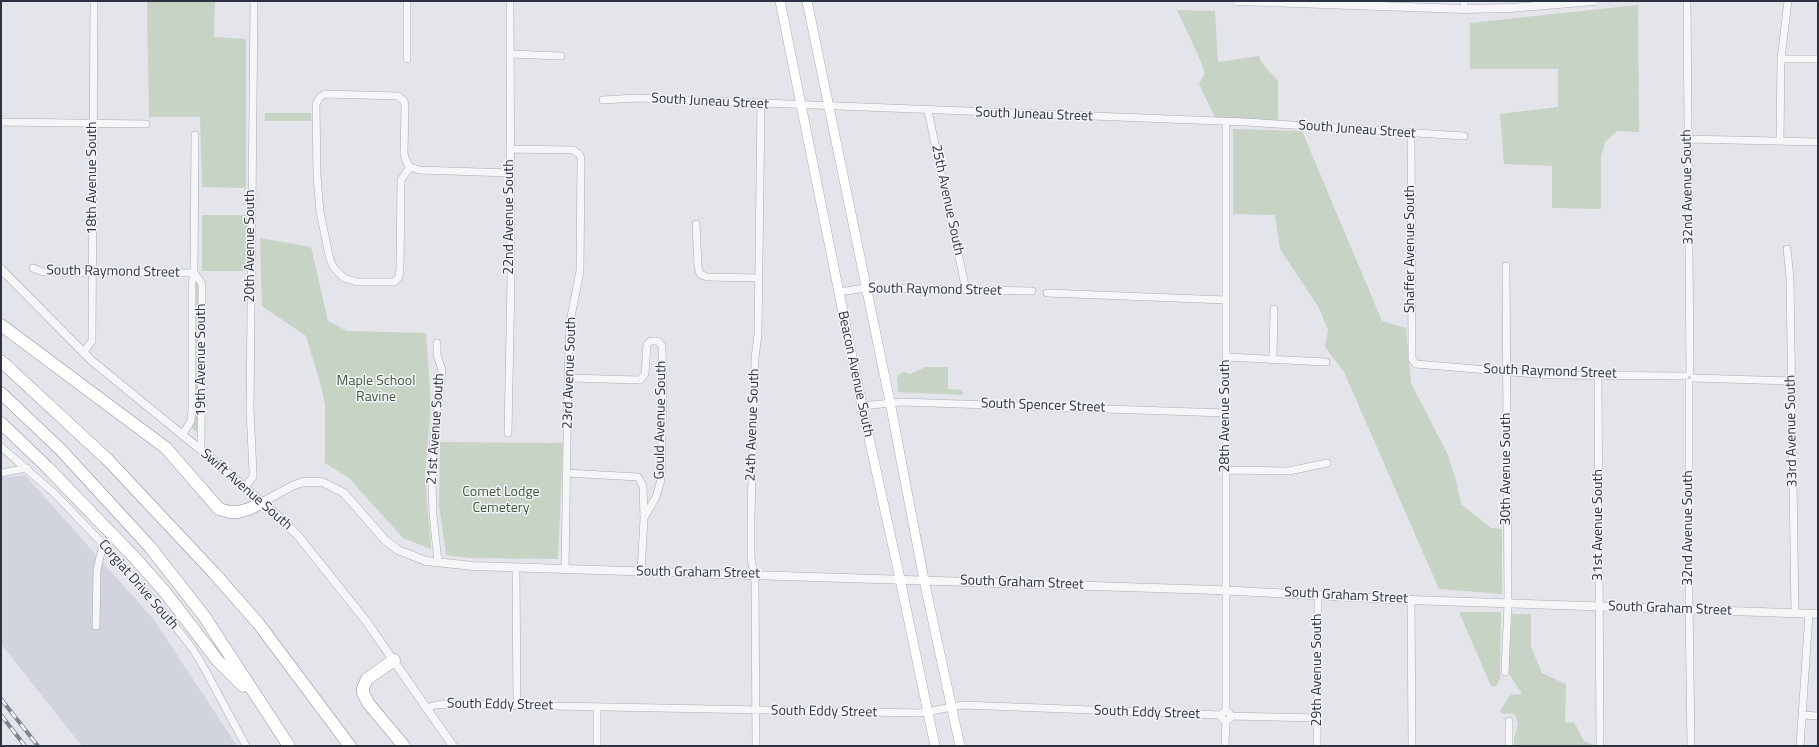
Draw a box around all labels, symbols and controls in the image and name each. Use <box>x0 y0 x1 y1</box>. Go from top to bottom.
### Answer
street label: South Juneau Street <box>651 91 769 113</box>
street label: South Juneau Street <box>975 105 1093 125</box>
street label: South Juneau Street <box>1298 118 1416 142</box>
street label: 18th Avenue South <box>85 122 101 234</box>
street label: 32nd Avenue South <box>1679 129 1697 245</box>
street label: 25th Avenue South <box>927 143 967 257</box>
street label: 22nd Avenue South <box>502 159 518 275</box>
street label: Shaffer Avenue South <box>1403 185 1419 313</box>
street label: 20th Avenue South <box>243 190 259 302</box>
street label: South Raymond Street <box>46 262 180 282</box>
street label: South Raymond Street <box>868 280 1002 300</box>
street label: 19th Avenue South <box>194 304 210 416</box>
street label: Beacon Avenue South <box>833 309 877 439</box>
street label: 23rd Avenue South <box>560 316 580 430</box>
street label: Gould Avenue South <box>652 360 670 480</box>
street label: 28th Avenue South <box>1218 360 1234 472</box>
street label: South Raymond Street <box>1483 361 1617 383</box>
street label: 24th Avenue South <box>743 368 763 482</box>
street label: 21st Avenue South <box>424 373 448 485</box>
park label: Maple School Ravine <box>337 374 415 406</box>
street label: 33rd Avenue South <box>1783 375 1801 487</box>
street label: South Spencer Street <box>980 395 1106 417</box>
street label: 30th Avenue South <box>1499 413 1515 525</box>
street label: Swift Avenue South <box>197 446 295 534</box>
street label: 31st Avenue South <box>1591 469 1607 581</box>
street label: 32nd Avenue South <box>1681 470 1697 586</box>
park label: Comet Lodge Cemetery <box>462 485 540 518</box>
street label: Corgiat Drive South <box>94 537 182 633</box>
street label: South Graham Street <box>636 564 760 582</box>
street label: South Graham Street <box>960 572 1084 594</box>
street label: South Graham Street <box>1284 584 1408 608</box>
street label: South Graham Street <box>1608 598 1732 620</box>
street label: 29th Avenue South <box>1310 614 1326 726</box>
street label: South Eddy Street <box>447 696 553 714</box>
street label: South Eddy Street <box>771 703 877 721</box>
street label: South Eddy Street <box>1094 703 1200 723</box>

